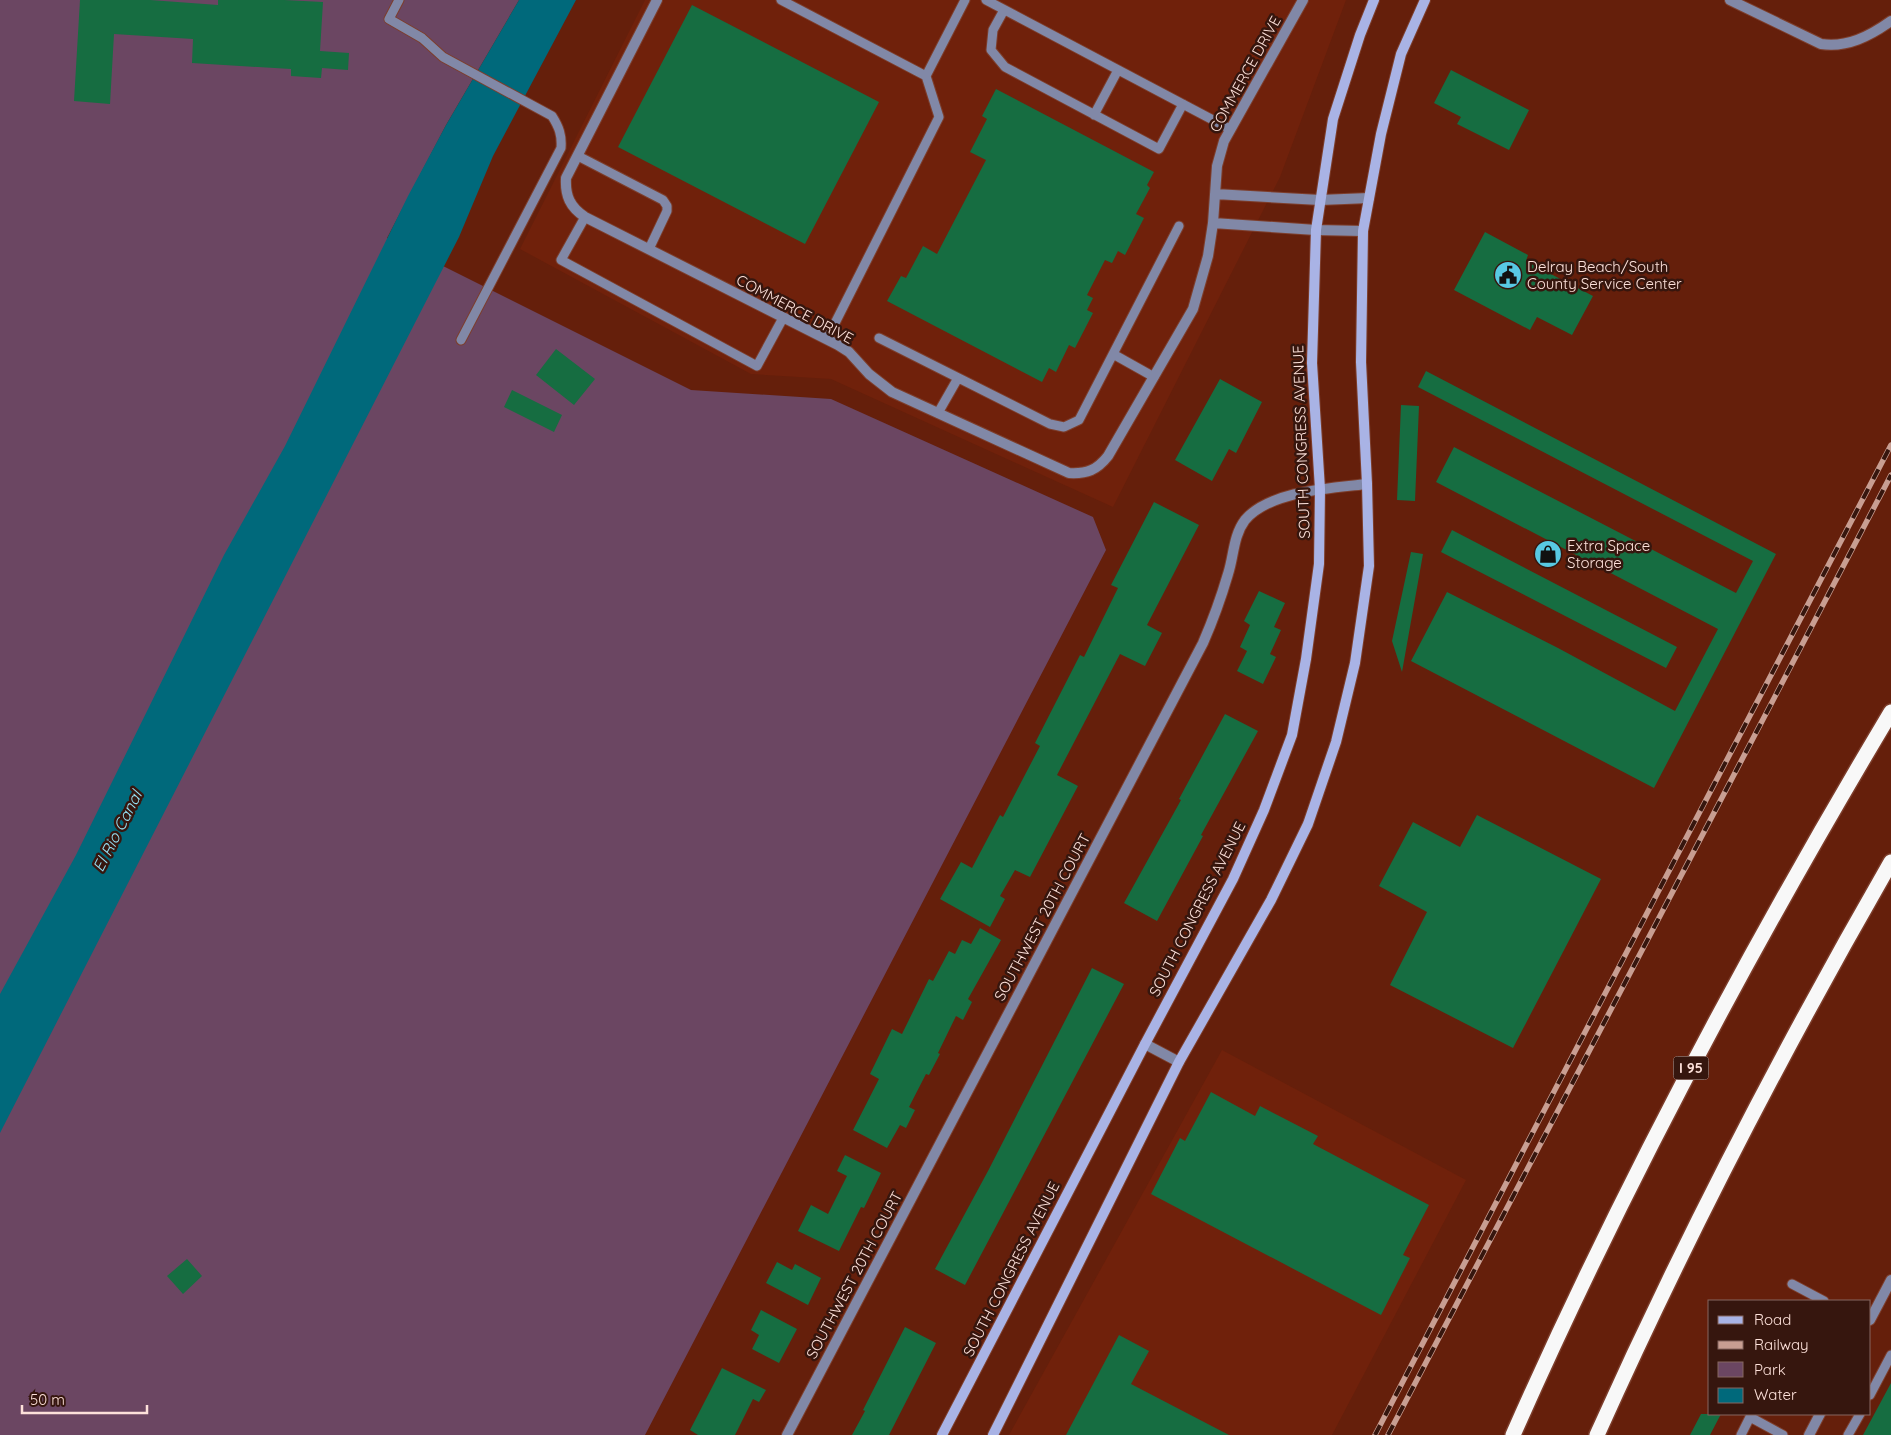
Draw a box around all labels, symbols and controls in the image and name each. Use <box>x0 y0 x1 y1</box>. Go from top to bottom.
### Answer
street label: COMMERCE DRIVE <box>1205 13 1285 135</box>
place label: Delray Beach/South County Service Center <box>1527 257 1682 293</box>
public building icon: Delray Beach/South County Service Center <box>1493 260 1523 290</box>
street label: COMMERCE DRIVE <box>733 270 857 348</box>
street label: SOUTH CONGRESS AVENUE <box>1288 345 1314 539</box>
place label: Extra Space Storage <box>1567 536 1650 572</box>
shop icon: Extra Space Storage <box>1533 539 1563 569</box>
water label: El Rio Canal <box>88 785 147 875</box>
street label: SOUTH CONGRESS AVENUE <box>1145 818 1249 1000</box>
street label: SOUTHWEST 20TH COURT <box>990 830 1094 1004</box>
road number: I 95 <box>1674 1056 1708 1080</box>
street label: SOUTH CONGRESS AVENUE <box>959 1178 1063 1360</box>
street label: SOUTHWEST 20TH COURT <box>802 1188 906 1362</box>
legend <box>1708 1300 1871 1415</box>
text: Road <box>1754 1310 1791 1329</box>
text: Railway <box>1754 1335 1809 1354</box>
text: Park <box>1754 1360 1786 1379</box>
scale bar <box>22 1382 148 1414</box>
text: Water <box>1754 1385 1797 1404</box>
text: 50 m <box>30 1390 65 1409</box>

